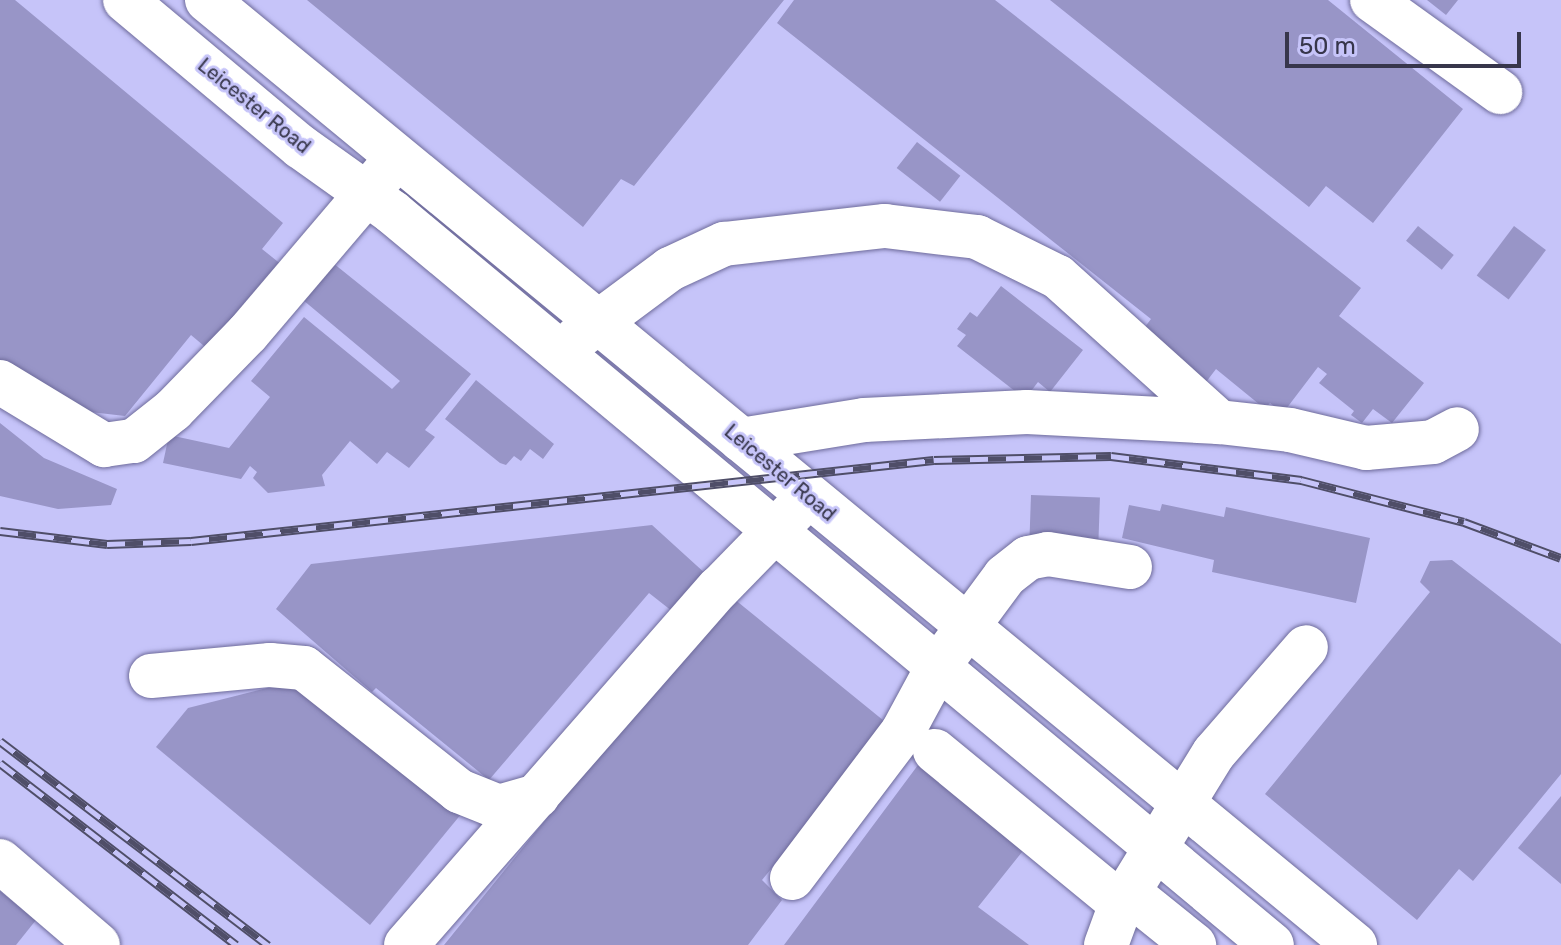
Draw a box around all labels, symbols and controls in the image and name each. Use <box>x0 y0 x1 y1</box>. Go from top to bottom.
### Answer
scale bar <box>1289 16 1525 66</box>
text: 50 m <box>1299 32 1356 60</box>
street label: Leicester Road <box>193 53 315 159</box>
street label: Leicester Road <box>719 419 841 527</box>

